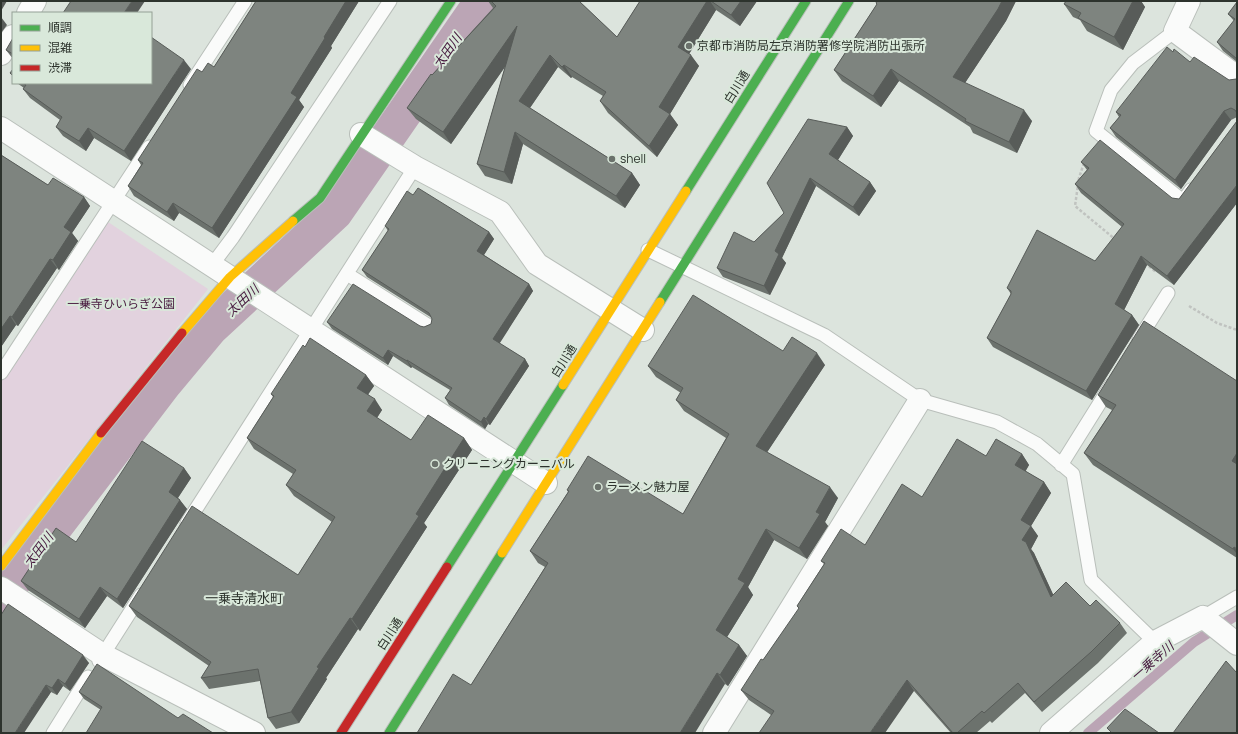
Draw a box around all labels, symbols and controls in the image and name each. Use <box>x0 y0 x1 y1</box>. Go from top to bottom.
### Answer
legend <box>12 12 152 84</box>
text: 順調 <box>48 19 72 36</box>
water label: 太田川 <box>428 28 467 72</box>
place label: 京都市消防局左京消防署修学院消防出張所 <box>697 37 925 54</box>
text: 混雑 <box>48 39 72 56</box>
marker: 京都市消防局左京消防署修学院消防出張所 <box>684 41 694 51</box>
text: 渋滞 <box>48 59 72 76</box>
street label: 白川通 <box>720 67 753 107</box>
place label: shell <box>620 150 646 167</box>
marker: shell <box>607 154 617 164</box>
water label: 太田川 <box>222 279 264 320</box>
park label: 一乗寺ひいらぎ公園 <box>67 295 175 312</box>
street label: 白川通 <box>547 341 580 381</box>
place label: クリーニングカーニバル <box>443 455 575 472</box>
marker: クリーニングカーニバル <box>430 459 440 469</box>
place label: ラーメン魅力屋 <box>606 478 690 495</box>
marker: ラーメン魅力屋 <box>593 482 603 492</box>
water label: 太田川 <box>19 527 58 571</box>
district label: 一乗寺清水町 <box>205 589 283 607</box>
street label: 白川通 <box>373 614 407 653</box>
water label: 一乗寺川 <box>1126 636 1179 685</box>

